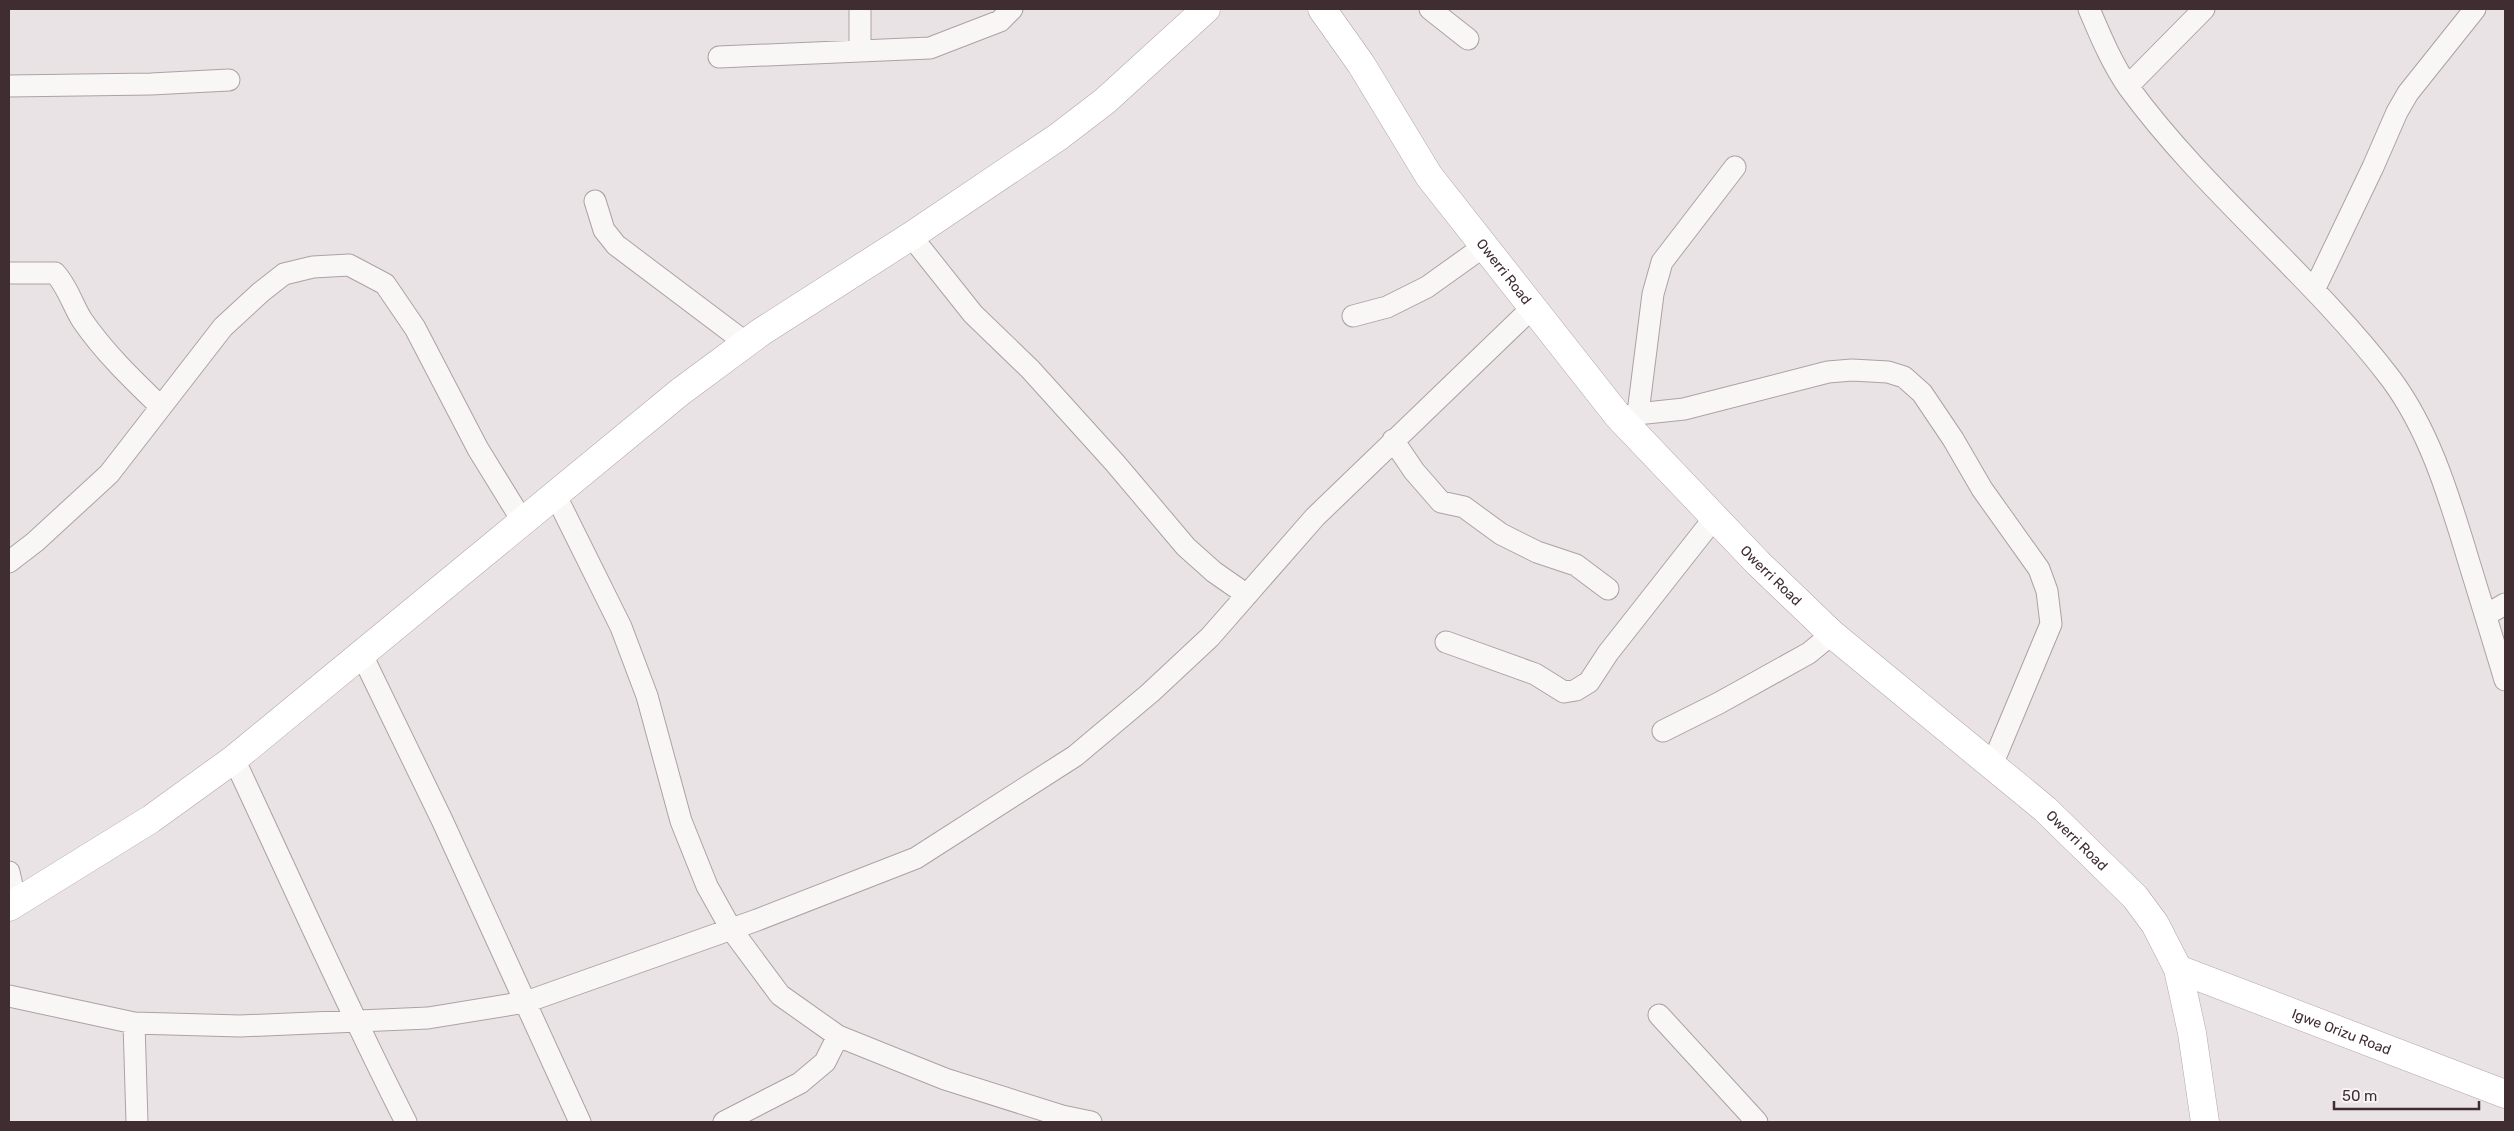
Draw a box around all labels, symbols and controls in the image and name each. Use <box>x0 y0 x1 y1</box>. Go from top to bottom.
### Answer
street label: Owerri Road <box>1473 235 1535 308</box>
street label: Owerri Road <box>1737 542 1805 609</box>
street label: Owerri Road <box>2043 807 2111 874</box>
street label: Igwe Orizu Road <box>2289 1005 2394 1058</box>
scale bar <box>2334 1078 2479 1110</box>
text: 50 m <box>2342 1087 2377 1105</box>

